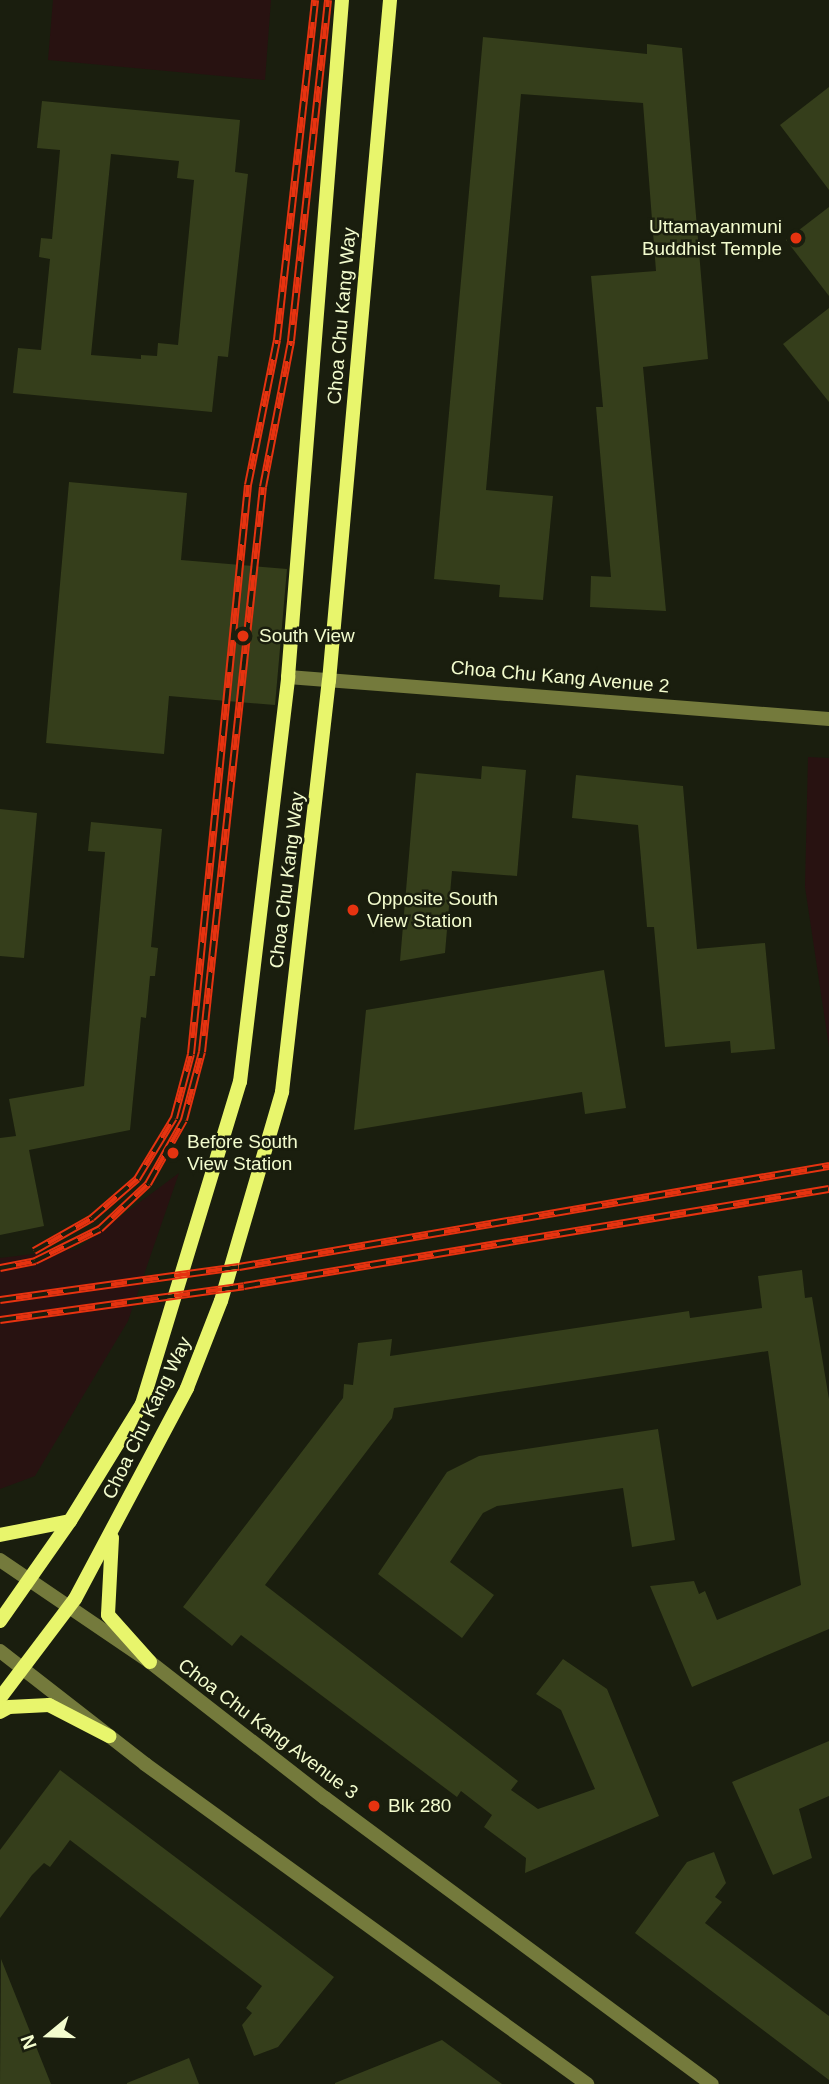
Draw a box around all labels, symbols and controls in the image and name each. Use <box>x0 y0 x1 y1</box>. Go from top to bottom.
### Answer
place label: Uttamayanmuni Buddhist Temple <box>642 216 782 260</box>
street label: Choa Chu Kang Way <box>323 226 361 406</box>
marker: Uttamayanmuni Buddhist Temple <box>788 230 804 246</box>
place label: South View <box>259 625 355 647</box>
marker: South View <box>233 626 253 646</box>
street label: Choa Chu Kang Avenue 2 <box>449 656 671 698</box>
street label: Choa Chu Kang Way <box>265 790 309 970</box>
place label: Opposite South View Station <box>367 888 498 932</box>
marker: Opposite South View Station <box>345 902 361 918</box>
place label: Before South View Station <box>187 1131 298 1175</box>
marker: Before South View Station <box>165 1145 181 1161</box>
street label: Choa Chu Kang Way <box>98 1333 196 1503</box>
street label: Choa Chu Kang Avenue 3 <box>173 1654 363 1804</box>
place label: Blk 280 <box>388 1795 451 1817</box>
marker: Blk 280 <box>366 1798 382 1814</box>
north arrow <box>14 2000 84 2070</box>
text: N <box>17 2032 41 2052</box>

